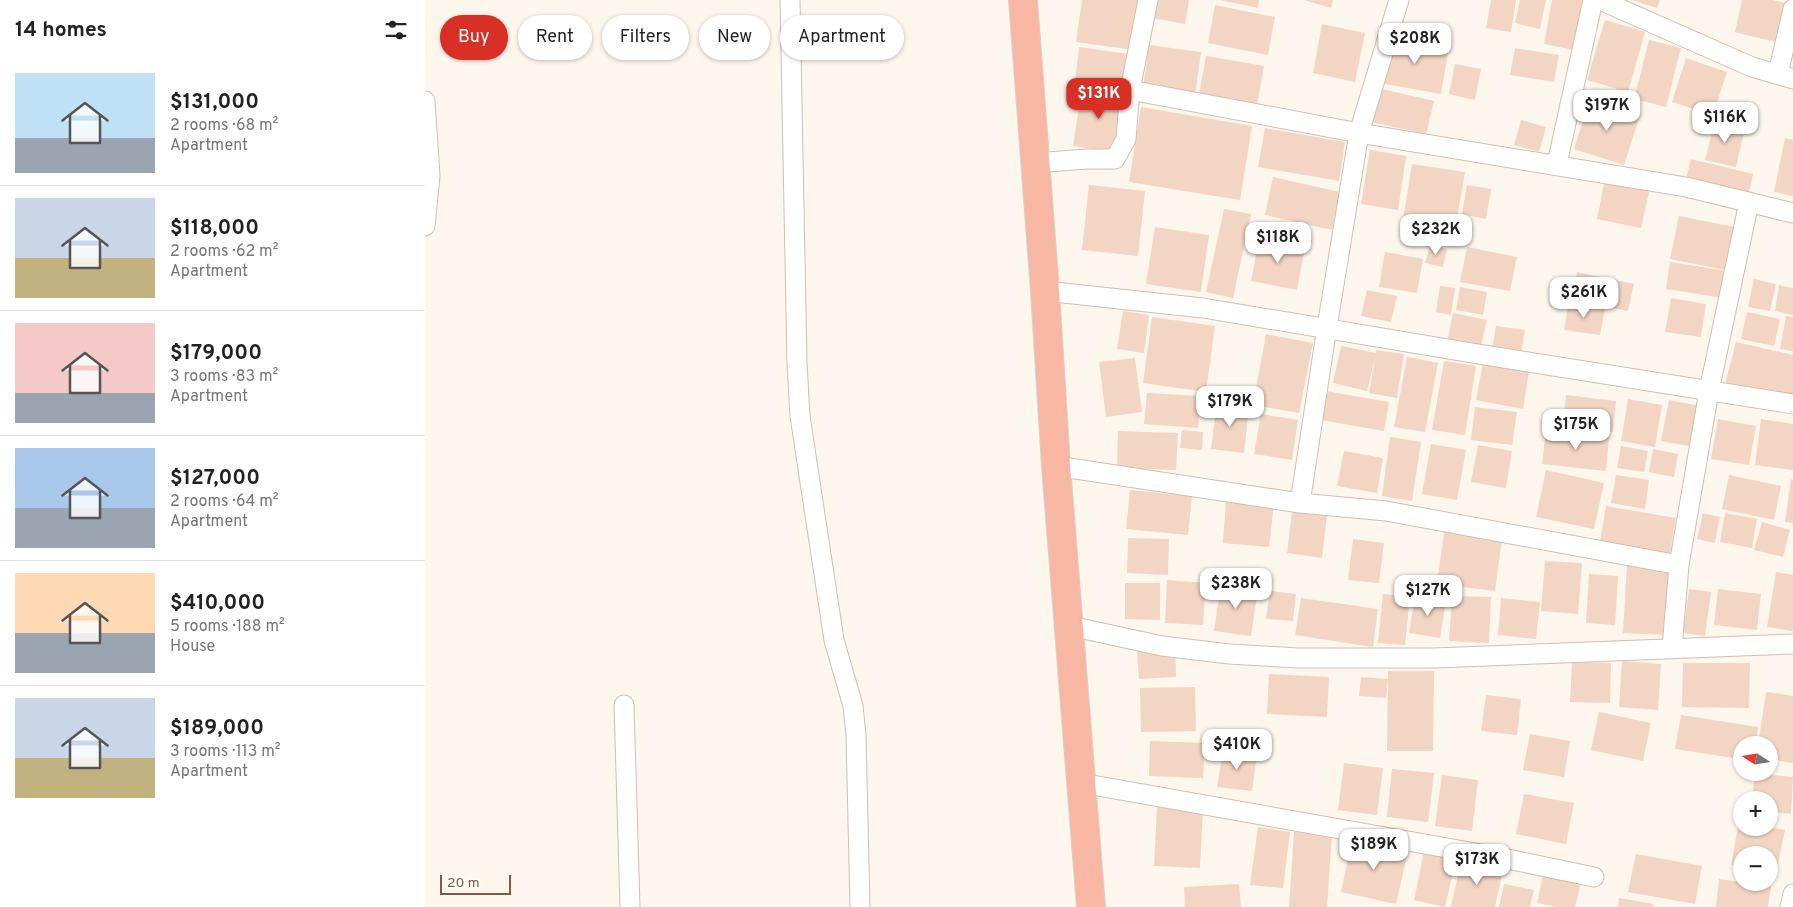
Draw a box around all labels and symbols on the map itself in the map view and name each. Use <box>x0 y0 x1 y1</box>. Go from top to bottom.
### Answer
pin: $208K <box>1380 22 1450 65</box>
pin: $131K <box>1064 78 1134 120</box>
pin: $197K <box>1572 90 1642 132</box>
pin: $116K <box>1690 102 1760 144</box>
pin: $232K <box>1401 214 1471 256</box>
pin: $118K <box>1243 222 1313 264</box>
pin: $261K <box>1549 276 1619 319</box>
pin: $179K <box>1195 386 1265 428</box>
pin: $175K <box>1541 408 1611 451</box>
pin: $238K <box>1201 568 1271 610</box>
pin: $127K <box>1393 574 1463 617</box>
pin: $410K <box>1202 728 1272 771</box>
north arrow <box>1733 736 1777 781</box>
pin: $189K <box>1339 828 1409 871</box>
pin: $173K <box>1442 844 1512 886</box>
scale bar <box>440 872 511 895</box>

